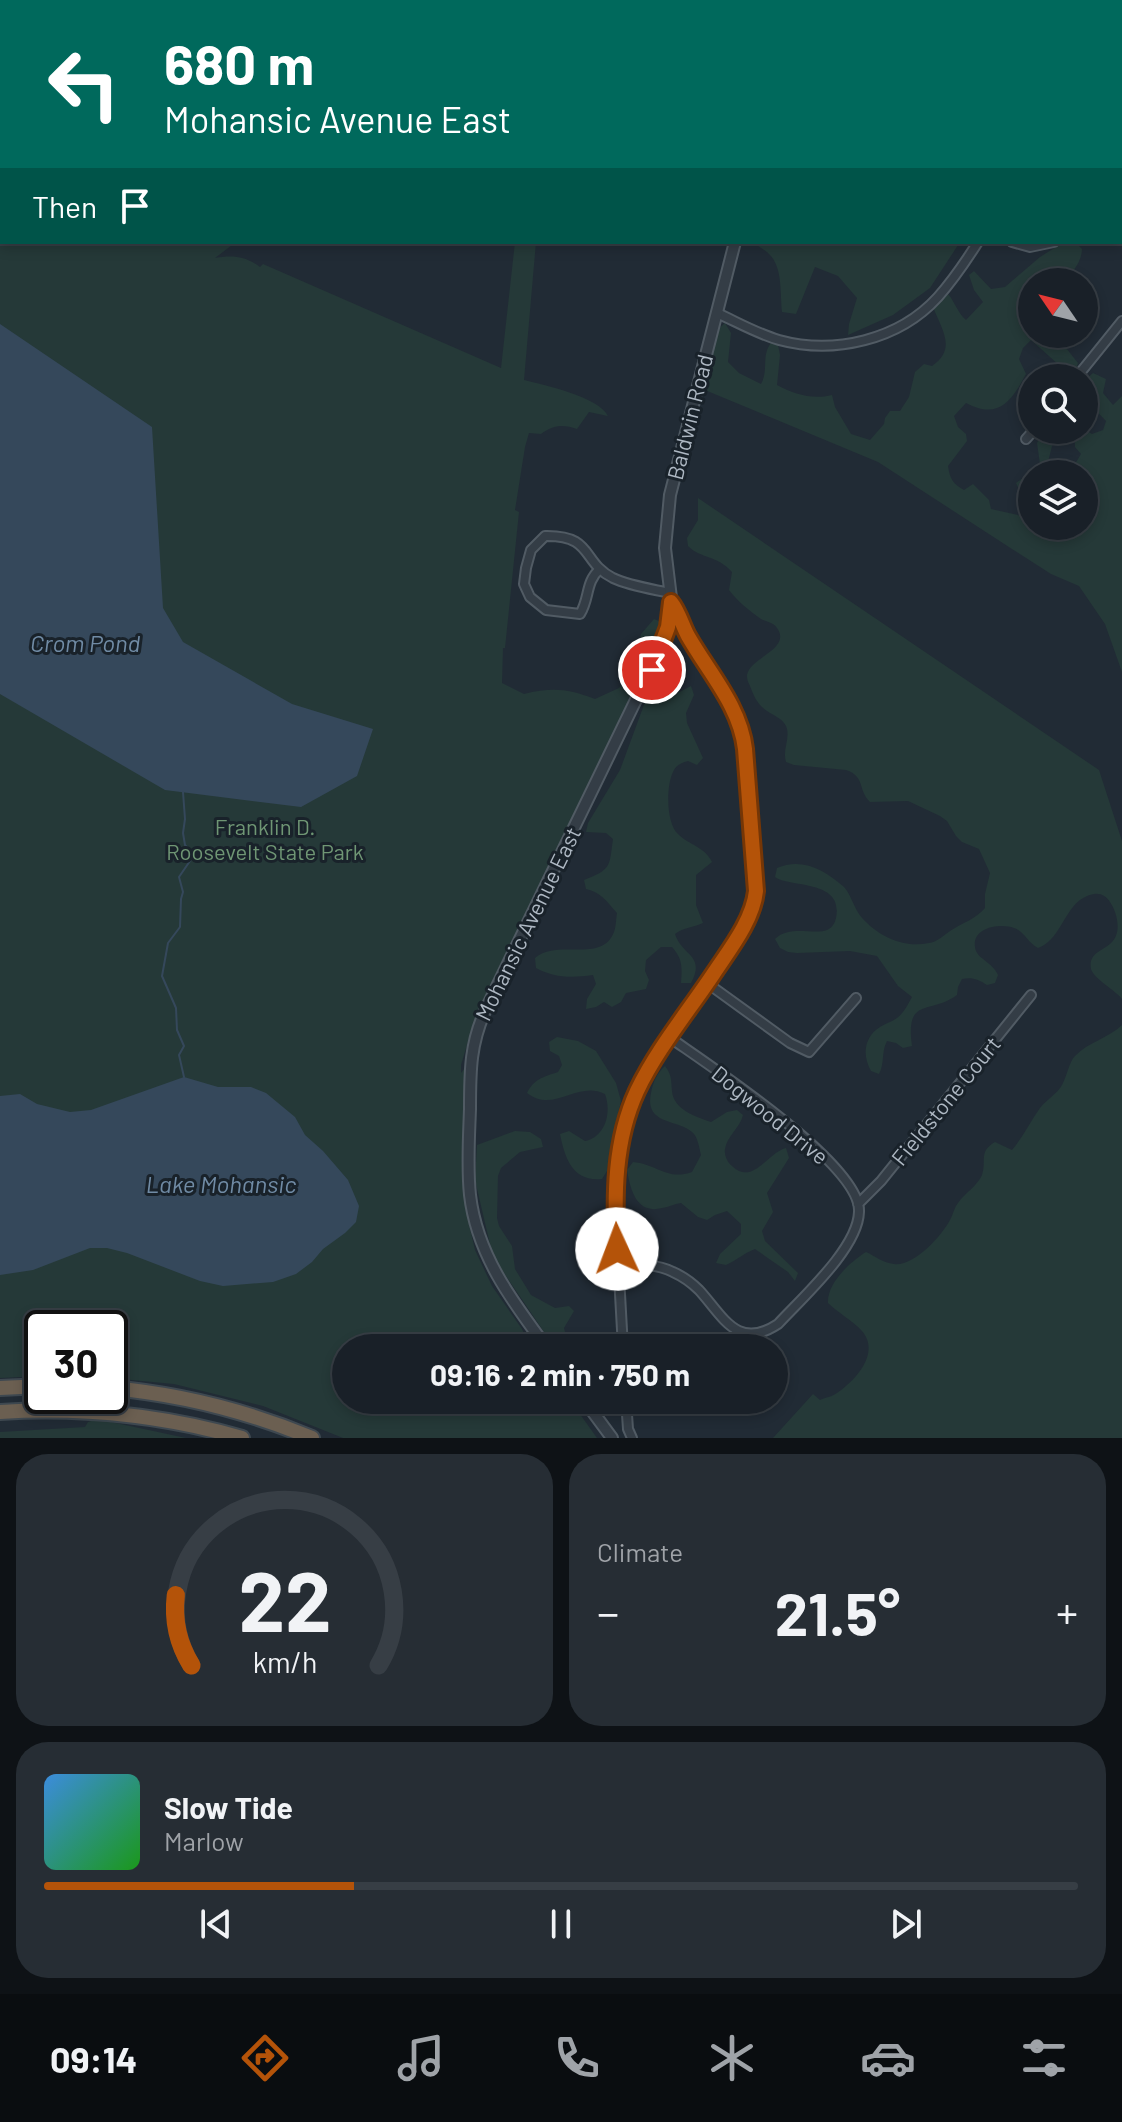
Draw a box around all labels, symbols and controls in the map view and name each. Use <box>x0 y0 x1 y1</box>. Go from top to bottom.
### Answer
text: 680 m <box>164 29 314 96</box>
icon: left <box>32 32 136 136</box>
text: Mohansic Avenue East <box>164 97 511 140</box>
icon: arrive <box>113 184 157 228</box>
text: Then <box>32 188 97 224</box>
north arrow <box>1018 268 1098 348</box>
map controls <box>1018 268 1098 540</box>
street label: Baldwin Road <box>661 351 717 482</box>
button: search <box>1018 364 1098 444</box>
button: layers <box>1018 460 1098 540</box>
water label: Crom Pond <box>30 628 140 657</box>
pin <box>618 636 686 704</box>
icon: arrive <box>630 648 674 692</box>
park label: Franklin D. Roosevelt State Park <box>166 813 364 864</box>
street label: Mohansic Avenue East <box>469 823 585 1025</box>
street label: Fieldstone Court <box>885 1031 1005 1170</box>
street label: Dogwood Drive <box>707 1059 834 1169</box>
water label: Lake Mohansic <box>146 1169 296 1198</box>
position arrow <box>575 1207 659 1291</box>
speed limit sign: 30 <box>24 1310 128 1414</box>
text: 09:16 · 2 min · 750 m <box>430 1356 690 1392</box>
text: Climate <box>597 1536 683 1567</box>
text: 22 <box>238 1549 331 1649</box>
text: 21.5° <box>775 1576 900 1648</box>
text: − <box>597 1585 619 1638</box>
text: + <box>1056 1585 1078 1638</box>
text: km/h <box>252 1644 317 1679</box>
text: Slow Tide <box>164 1789 293 1825</box>
text: Marlow <box>164 1825 244 1856</box>
icon: previous <box>194 1902 238 1946</box>
icon: pause <box>539 1902 583 1946</box>
icon: next <box>884 1902 928 1946</box>
icon: directions <box>237 2030 293 2086</box>
icon: music <box>393 2030 449 2086</box>
icon: phone <box>549 2030 605 2086</box>
icon: climate <box>704 2030 760 2086</box>
icon: car <box>860 2030 916 2086</box>
icon: filters <box>1016 2030 1072 2086</box>
text: 09:14 <box>50 2037 137 2080</box>

